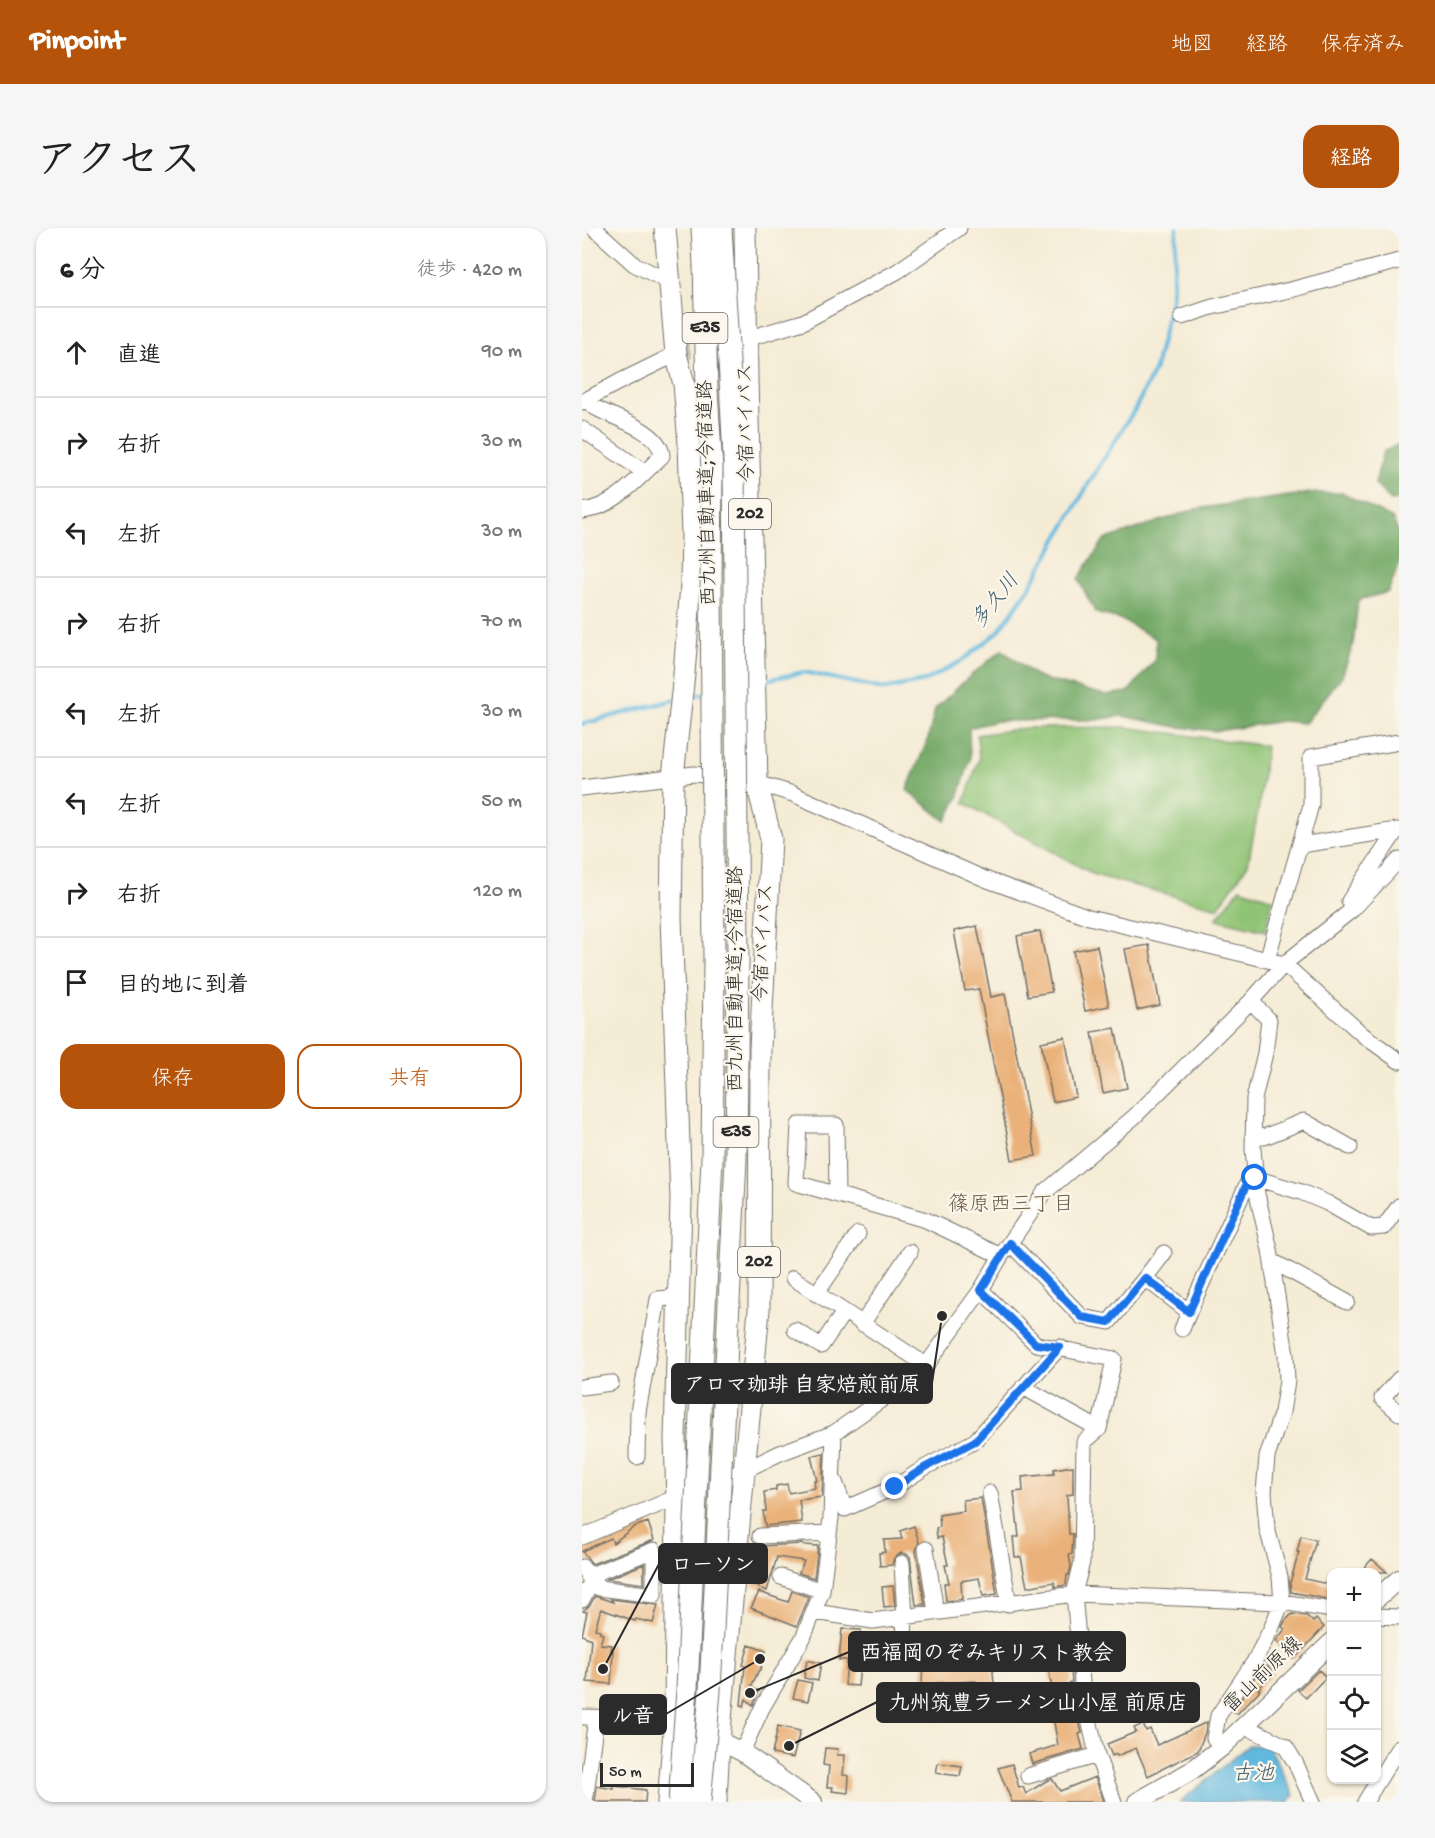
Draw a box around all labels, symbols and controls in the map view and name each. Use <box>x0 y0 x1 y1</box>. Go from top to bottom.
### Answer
text: Pinpoint <box>30 26 124 59</box>
text: 地図 <box>1171 34 1213 59</box>
text: 経路 <box>1246 34 1288 59</box>
text: 保存済み <box>1321 34 1405 59</box>
button: 経路 <box>1303 125 1399 188</box>
text: アクセス <box>36 140 201 189</box>
text: 6 分 <box>60 257 105 288</box>
text: 徒歩 · 420 m <box>417 260 522 283</box>
road number: E35 <box>682 313 728 343</box>
icon: ahead <box>60 336 93 369</box>
text: 90 m <box>482 341 522 364</box>
text: 直進 <box>117 344 161 370</box>
street label: 今宿バイパス <box>733 363 761 483</box>
street label: 西九州自動車道;今宿道路 <box>694 380 722 606</box>
icon: right <box>60 426 93 459</box>
text: 30 m <box>481 431 522 454</box>
text: 右折 <box>117 434 161 460</box>
road number: 202 <box>729 499 771 529</box>
icon: left <box>60 516 93 549</box>
text: 30 m <box>481 521 522 544</box>
text: 左折 <box>117 524 161 550</box>
water label: 多久川 <box>966 568 1026 635</box>
icon: right <box>60 606 93 639</box>
text: 70 m <box>481 611 522 634</box>
text: 右折 <box>117 614 161 640</box>
icon: left <box>60 696 93 729</box>
text: 30 m <box>481 701 522 724</box>
text: 左折 <box>117 704 161 730</box>
icon: left <box>60 786 93 819</box>
text: 50 m <box>481 791 522 814</box>
text: 左折 <box>117 794 161 820</box>
street label: 西九州自動車道;今宿道路 <box>724 866 749 1092</box>
icon: right <box>60 876 93 909</box>
text: 120 m <box>474 881 522 904</box>
street label: 今宿バイパス <box>748 883 780 1003</box>
text: 右折 <box>117 884 161 910</box>
icon: arrive <box>60 966 93 999</box>
text: 目的地に到着 <box>117 974 249 1000</box>
button: 保存 <box>60 1044 285 1109</box>
button: 共有 <box>297 1044 522 1109</box>
road number: E35 <box>714 1117 758 1147</box>
route start <box>1241 1164 1267 1190</box>
district label: 篠原西三丁目 <box>948 1192 1074 1219</box>
road number: 202 <box>738 1247 780 1277</box>
callout: アロマ珈琲 自家焙煎前原 <box>672 1364 932 1403</box>
text: アロマ珈琲 自家焙煎前原 <box>684 1373 920 1400</box>
route end <box>881 1473 907 1499</box>
callout: ローソン <box>659 1544 767 1583</box>
text: ローソン <box>671 1555 755 1580</box>
map controls <box>1327 1568 1381 1784</box>
button: + <box>1327 1568 1381 1622</box>
button: − <box>1327 1622 1381 1676</box>
callout: 西福岡のぞみキリスト教会 <box>849 1632 1125 1671</box>
street label: 雷山前原線 <box>1219 1632 1308 1719</box>
text: 西福岡のぞみキリスト教会 <box>860 1641 1114 1668</box>
button: locate <box>1327 1676 1381 1730</box>
callout: 九州筑豊ラーメン山小屋 前原店 <box>877 1683 1199 1722</box>
text: 九州筑豊ラーメン山小屋 前原店 <box>889 1691 1187 1718</box>
callout: ル音 <box>600 1695 666 1734</box>
text: ル音 <box>612 1704 654 1731</box>
button: layers <box>1327 1730 1381 1784</box>
scale bar <box>600 1760 694 1788</box>
water label: 古池 <box>1232 1762 1275 1788</box>
text: 50 m <box>609 1764 642 1783</box>

